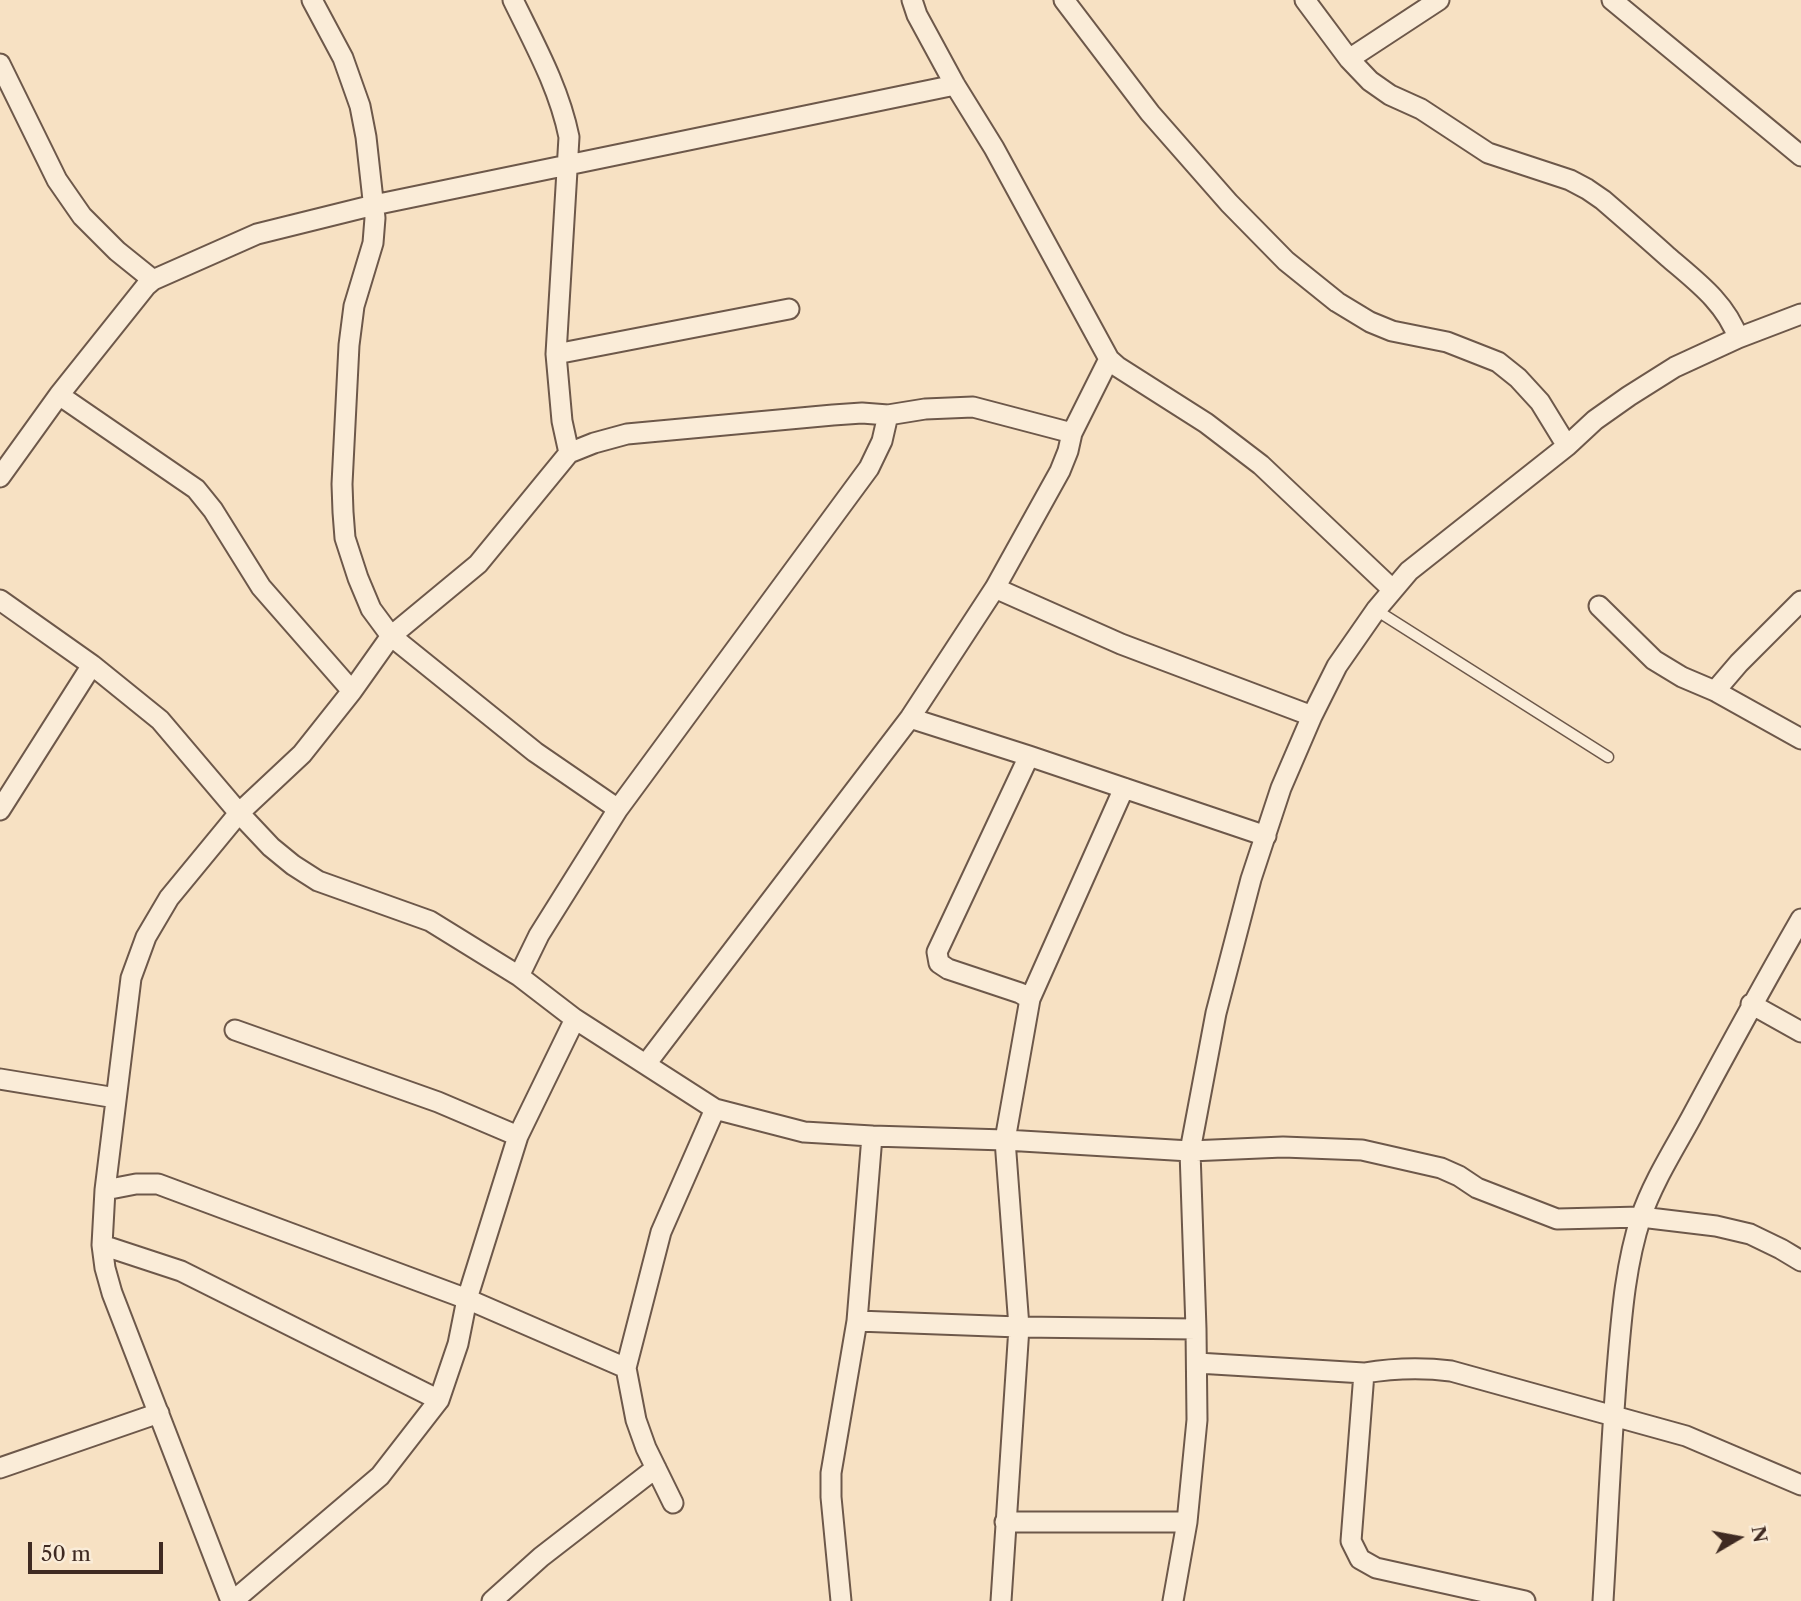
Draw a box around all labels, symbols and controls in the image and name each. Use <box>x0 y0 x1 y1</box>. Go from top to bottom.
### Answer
north arrow <box>1703 1503 1773 1573</box>
text: N <box>1746 1524 1772 1544</box>
scale bar <box>32 1528 166 1572</box>
text: 50 m <box>41 1541 91 1566</box>

